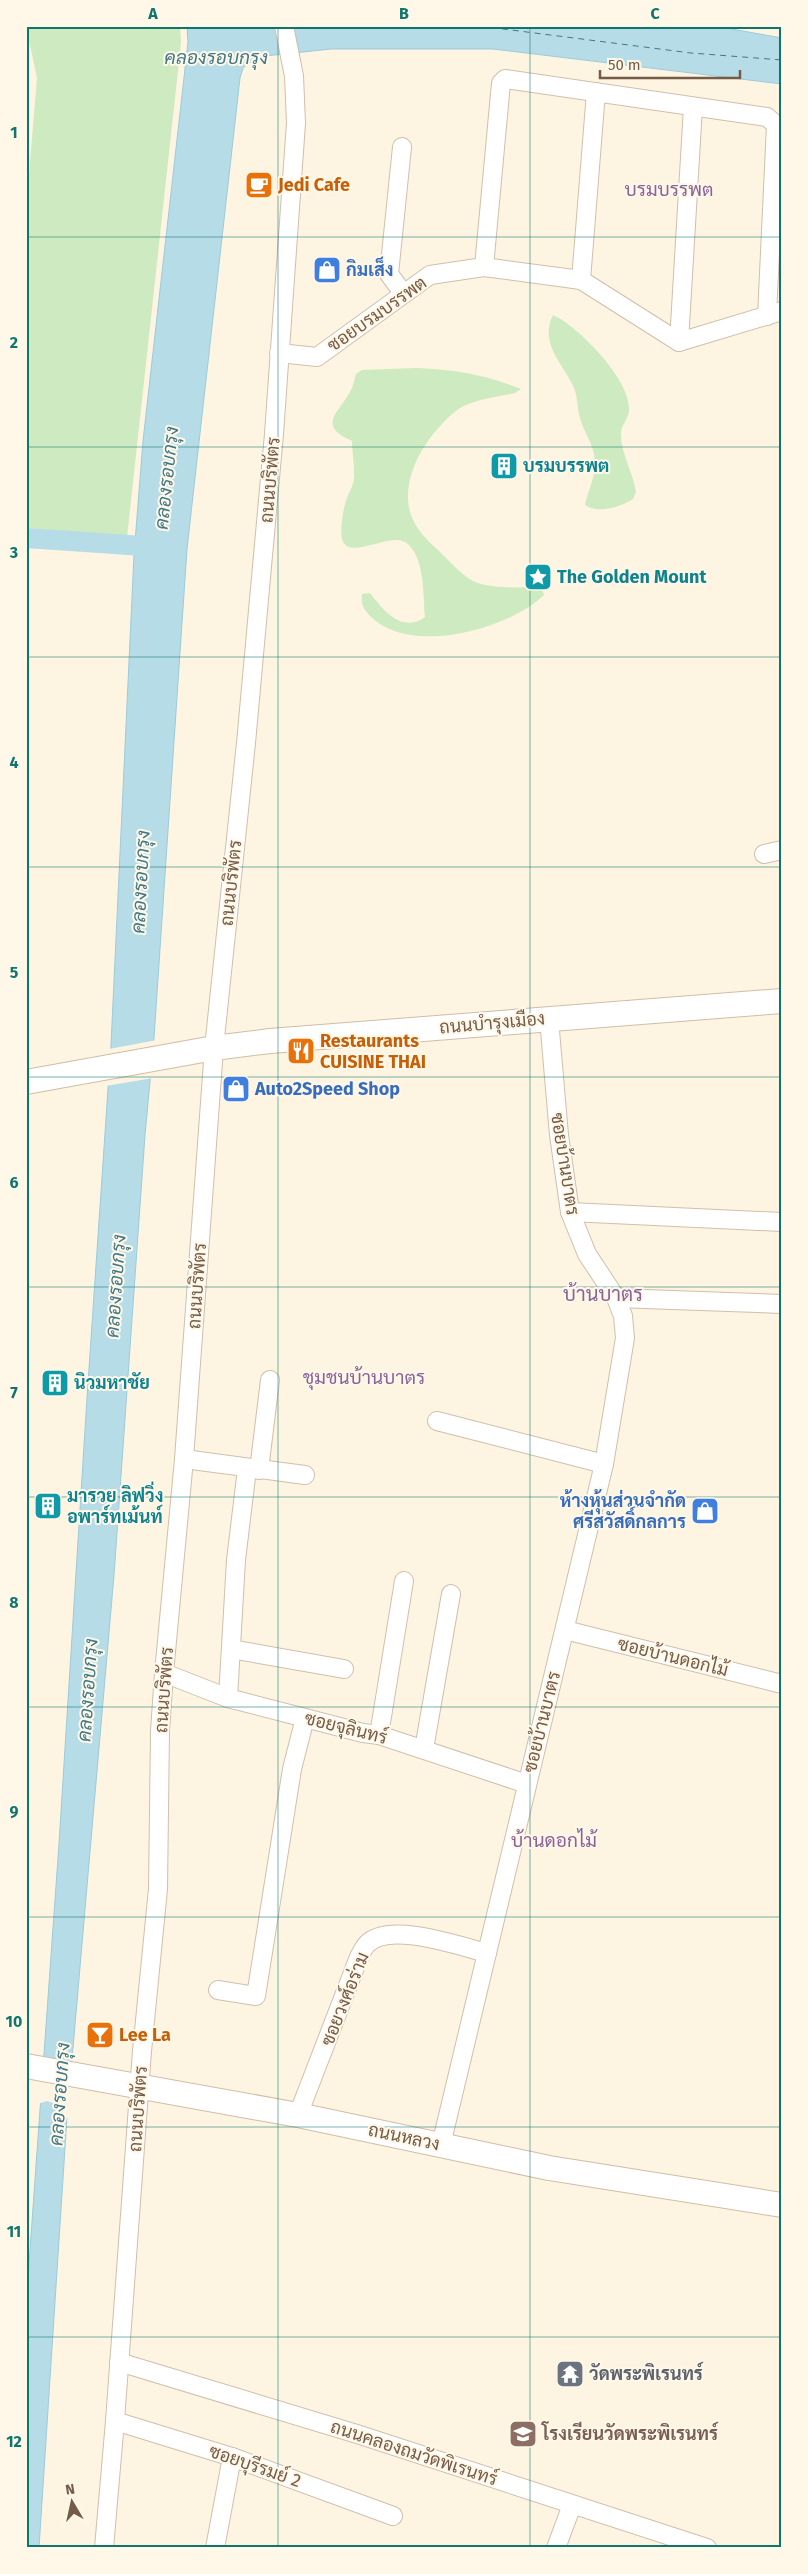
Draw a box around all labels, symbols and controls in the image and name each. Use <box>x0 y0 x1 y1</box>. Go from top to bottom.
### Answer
text: A <box>147 4 158 23</box>
text: B <box>399 4 409 23</box>
text: C <box>650 4 660 23</box>
water label: คลองรอบกรุง <box>164 46 268 70</box>
scale bar <box>600 48 740 80</box>
text: 50 m <box>608 56 641 74</box>
text: 1 <box>10 123 18 142</box>
cafe icon: Jedi Cafe <box>244 170 274 200</box>
place label: Jedi Cafe <box>277 174 350 196</box>
district label: บรมบรรพต <box>625 178 713 201</box>
shop icon: กิมเส็ง <box>312 255 342 285</box>
place label: กิมเส็ง <box>346 256 393 281</box>
street label: ซอยบรมบรรพต <box>323 272 431 356</box>
text: 2 <box>10 333 18 352</box>
water label: คลองรอบกรุง <box>150 425 184 531</box>
street label: ถนนบริพัตร <box>255 436 285 524</box>
building icon: บรมบรรพต <box>489 451 519 481</box>
place label: บรมบรรพต <box>523 455 609 477</box>
text: 3 <box>9 543 18 562</box>
place icon: The Golden Mount <box>523 562 553 592</box>
place label: The Golden Mount <box>557 566 707 588</box>
text: 4 <box>9 753 19 772</box>
water label: คลองรอบกรุง <box>126 829 156 934</box>
street label: ถนนบริพัตร <box>216 839 246 927</box>
text: 5 <box>10 963 19 982</box>
street label: ถนนบำรุงเมือง <box>438 1006 546 1040</box>
place label: Restaurants CUISINE THAI <box>320 1030 426 1073</box>
restaurant icon: Restaurants CUISINE THAI <box>286 1036 316 1066</box>
shop icon: Auto2Speed Shop <box>221 1074 251 1104</box>
place label: Auto2Speed Shop <box>254 1078 400 1100</box>
street label: ซอยบ้านบาตร <box>546 1111 585 1217</box>
text: 6 <box>9 1173 19 1192</box>
water label: คลองรอบกรุง <box>100 1233 132 1339</box>
street label: ถนนบริพัตร <box>183 1242 211 1330</box>
district label: บ้านบาตร <box>563 1282 643 1306</box>
district label: ชุมชนบ้านบาตร <box>303 1366 425 1390</box>
building icon: นิวมหาชัย <box>40 1368 70 1398</box>
place label: นิวมหาชัย <box>74 1371 150 1394</box>
text: 7 <box>10 1383 18 1402</box>
place label: มารวย ลิฟวิ่ง อพาร์ทเม้นท์ <box>67 1481 163 1528</box>
place label: ห้างหุ้นส่วนจำกัด ศรีสวัสดิ์กลการ <box>560 1489 686 1533</box>
building icon: มารวย ลิฟวิ่ง อพาร์ทเม้นท์ <box>33 1491 63 1521</box>
shop icon: ห้างหุ้นส่วนจำกัด ศรีสวัสดิ์กลการ <box>690 1496 720 1526</box>
text: 8 <box>9 1593 19 1612</box>
street label: ซอยบ้านดอกไม้ <box>615 1631 732 1682</box>
water label: คลองรอบกรุง <box>72 1637 104 1743</box>
street label: ถนนบริพัตร <box>150 1646 178 1734</box>
street label: ซอยบ้านบาตร <box>518 1668 565 1775</box>
street label: ซอยจุลินทร์ <box>302 1705 390 1750</box>
text: 9 <box>10 1802 19 1821</box>
district label: บ้านดอกไม้ <box>511 1828 598 1852</box>
street label: ซอยวงศ์อร่าม <box>314 1948 374 2049</box>
text: 10 <box>6 2012 22 2031</box>
bar icon: Lee La <box>85 2020 115 2050</box>
place label: Lee La <box>119 2024 171 2046</box>
water label: คลองรอบกรุง <box>44 2041 76 2147</box>
street label: ถนนบริพัตร <box>124 2065 152 2153</box>
street label: ถนนหลวง <box>366 2119 442 2155</box>
text: 11 <box>7 2222 21 2241</box>
temple icon: วัดพระพิเรนทร์ <box>555 2359 585 2389</box>
place label: วัดพระพิเรนทร์ <box>589 2361 704 2385</box>
street label: ถนนคลองถมวัดพิเรนทร์ <box>328 2414 501 2490</box>
school or university icon: โรงเรียนวัดพระพิเรนทร์ <box>508 2419 538 2449</box>
place label: โรงเรียนวัดพระพิเรนทร์ <box>541 2421 719 2445</box>
text: 12 <box>6 2432 22 2451</box>
street label: ซอยบุรีรมย์ 2 <box>206 2438 305 2493</box>
north arrow <box>48 2476 98 2526</box>
text: N <box>64 2481 76 2499</box>

